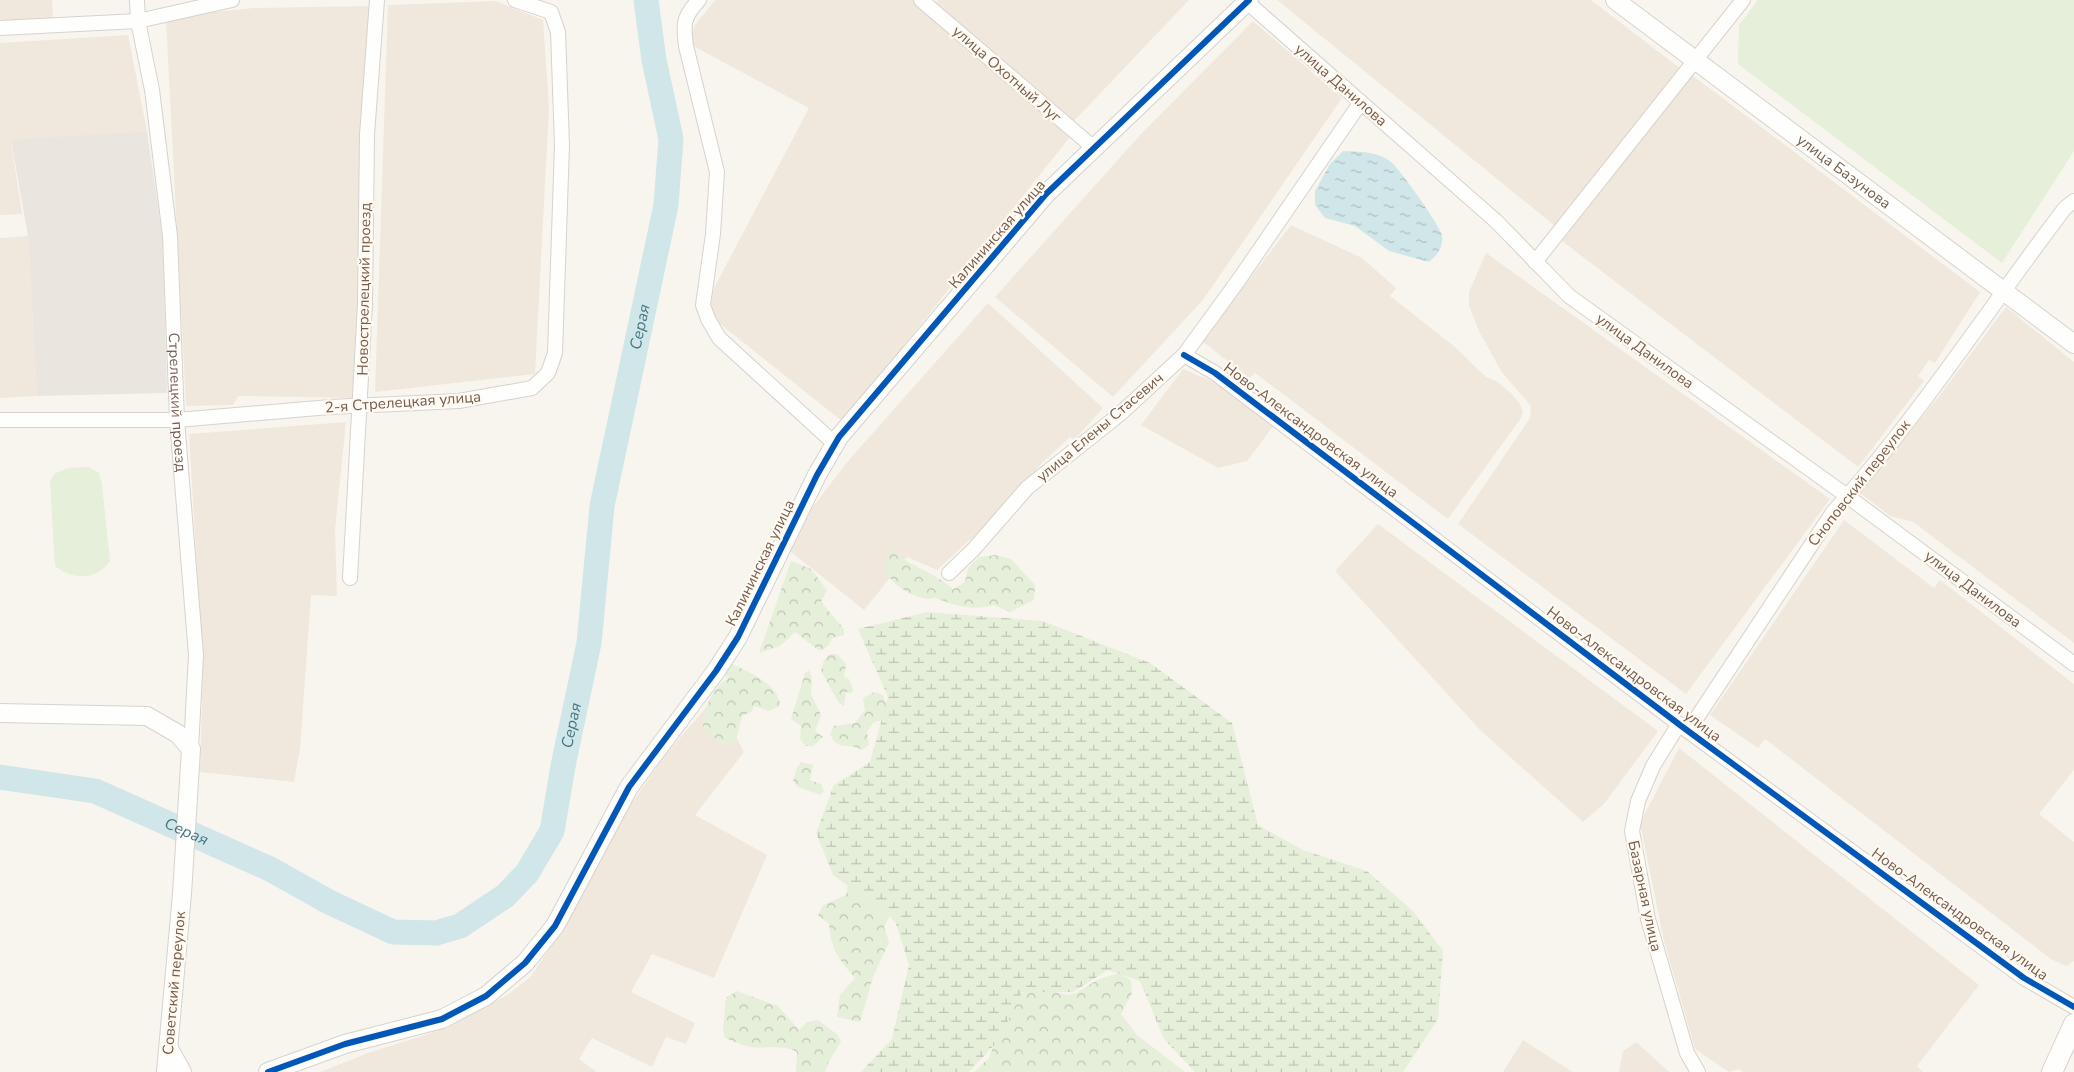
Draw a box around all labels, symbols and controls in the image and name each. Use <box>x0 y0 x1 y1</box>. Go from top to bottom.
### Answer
street label: улица Охотный Луг <box>948 21 1066 127</box>
street label: улица Данилова <box>1291 39 1391 131</box>
street label: улица Базунова <box>1793 130 1895 213</box>
street label: Калининская улица <box>944 175 1050 293</box>
street label: Новострелецкий проезд <box>352 202 376 376</box>
water label: Серая <box>625 302 656 352</box>
street label: улица Данилова <box>1592 309 1698 393</box>
street label: Стрелецкий проезд <box>164 332 191 473</box>
street label: Ново-Александровская улица <box>1220 358 1402 502</box>
street label: улица Елены Стасевич <box>1032 368 1168 486</box>
street label: 2-я Стрелецкая улица <box>324 387 482 417</box>
street label: Сноповский переулок <box>1803 416 1915 550</box>
street label: Калининская улица <box>721 496 799 630</box>
street label: улица Данилова <box>1920 546 2026 632</box>
street label: Ново-Александровская улица <box>1543 602 1725 746</box>
water label: Серая <box>556 701 587 750</box>
water label: Серая <box>161 812 212 851</box>
street label: Базарная улица <box>1623 839 1667 953</box>
street label: Ново-Александровская улица <box>1868 843 2052 985</box>
street label: Советский переулок <box>158 910 190 1056</box>

